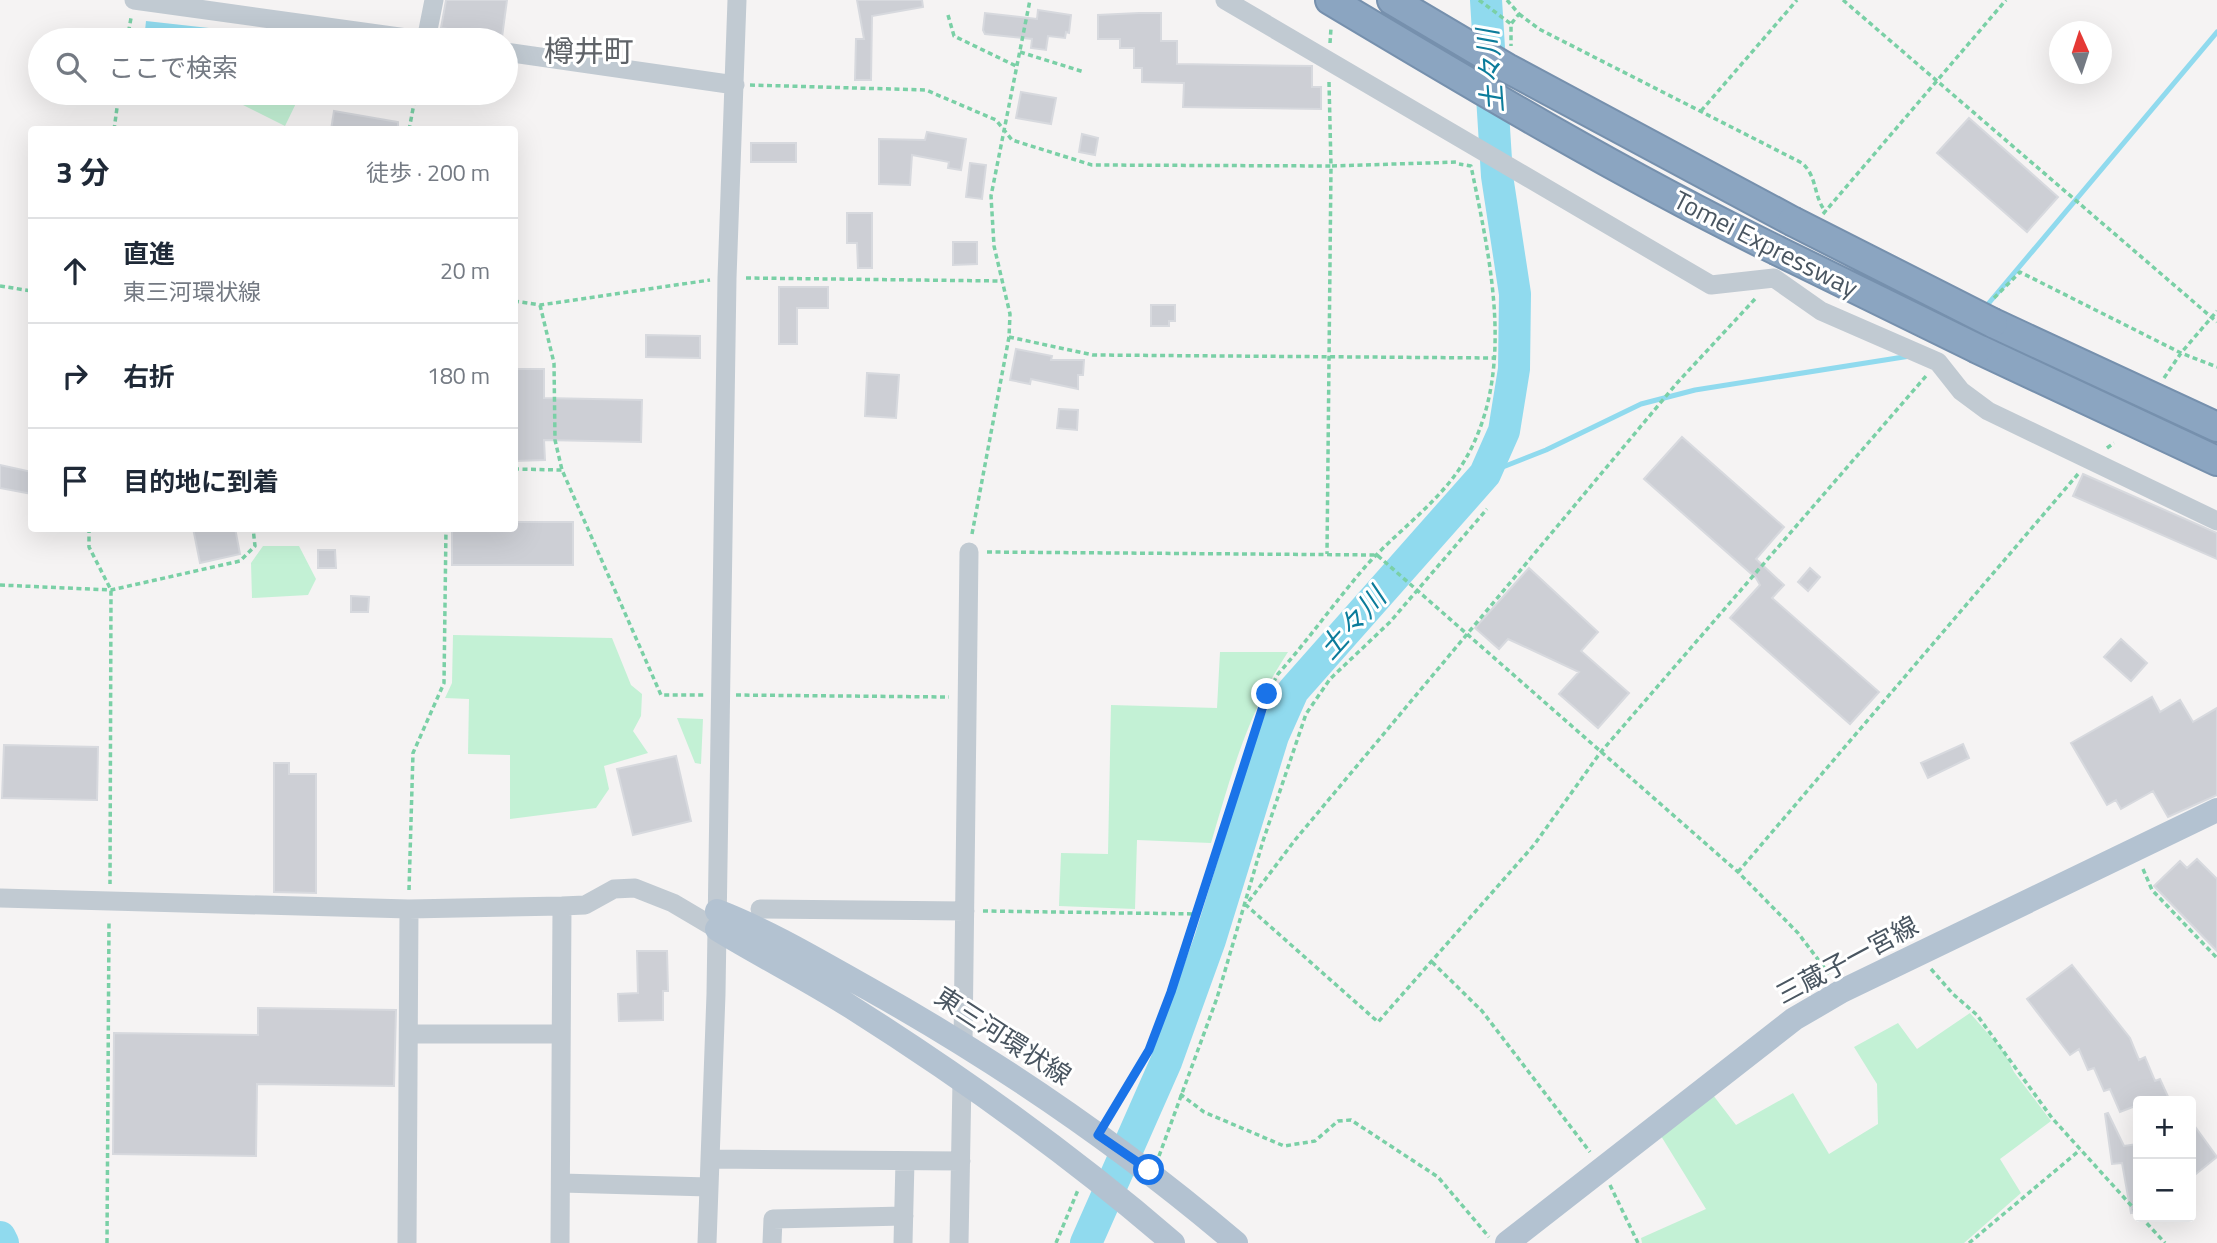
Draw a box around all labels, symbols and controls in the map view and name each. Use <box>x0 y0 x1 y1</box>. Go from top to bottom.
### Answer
north arrow <box>2049 21 2112 84</box>
water label: 土々川 <box>1465 25 1514 114</box>
search box <box>28 28 518 105</box>
district label: 樽井町 <box>544 28 634 74</box>
icon: search <box>52 48 90 86</box>
text: ここで検索 <box>108 48 238 87</box>
text: 3 分 <box>56 149 109 195</box>
text: 徒歩 · 200 m <box>366 155 490 190</box>
street label: Tomei Expressway <box>1667 180 1865 307</box>
text: 直進 <box>123 234 175 273</box>
icon: ahead <box>56 252 94 290</box>
text: 20 m <box>440 253 490 288</box>
text: 東三河環状線 <box>123 274 261 309</box>
icon: right <box>56 357 94 395</box>
text: 右折 <box>123 357 175 396</box>
text: 180 m <box>427 358 490 393</box>
icon: arrive <box>56 462 94 500</box>
text: 目的地に到着 <box>123 462 279 501</box>
water label: 土々川 <box>1308 575 1398 668</box>
route end <box>1251 678 1282 709</box>
street label: 三蔵子一宮線 <box>1769 906 1925 1013</box>
street label: 東三河環状線 <box>927 977 1079 1094</box>
map controls <box>2133 1096 2196 1222</box>
button: + <box>2133 1096 2196 1159</box>
route start <box>1133 1154 1164 1185</box>
button: − <box>2133 1159 2196 1222</box>

